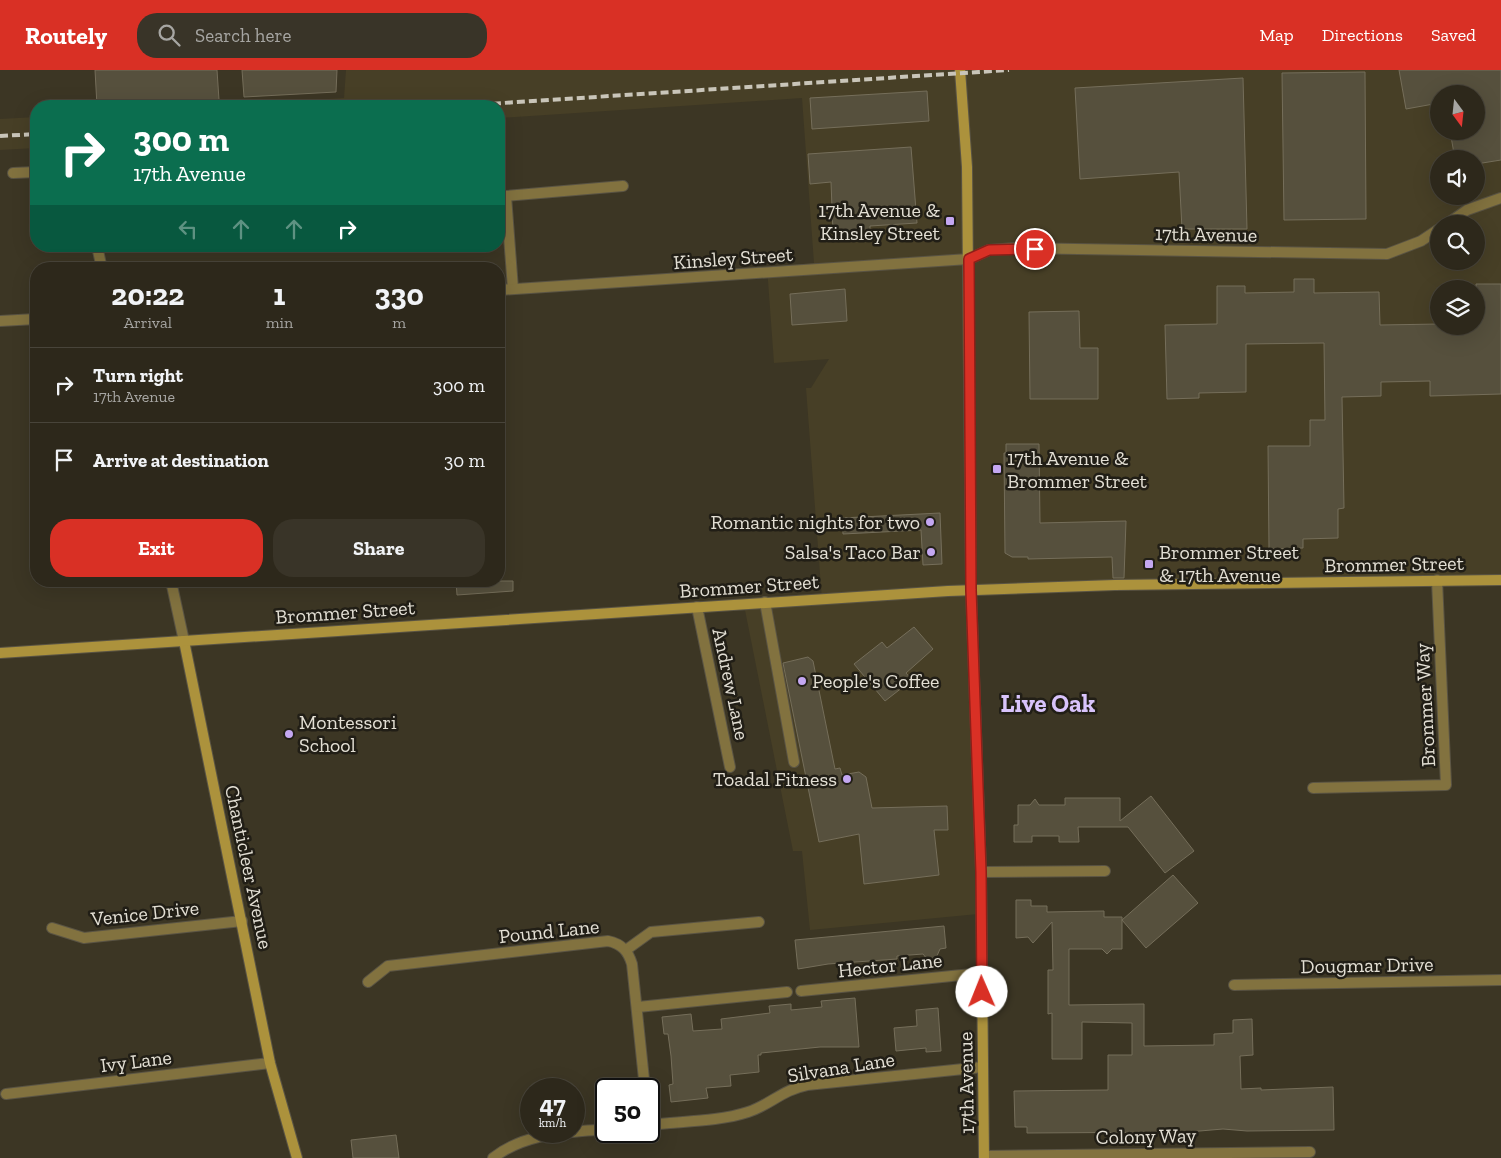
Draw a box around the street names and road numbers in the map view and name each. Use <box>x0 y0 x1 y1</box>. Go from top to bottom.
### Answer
street label: 17th Avenue <box>1155 221 1257 247</box>
street label: Kinsley Street <box>672 242 794 274</box>
street label: Brommer Street <box>1324 551 1465 577</box>
street label: Brommer Street <box>678 569 820 603</box>
street label: Brommer Street <box>274 595 416 629</box>
street label: Andrew Lane <box>707 626 755 742</box>
street label: Brommer Way <box>1410 642 1440 767</box>
street label: Chanticleer Avenue <box>220 783 278 951</box>
street label: Venice Drive <box>89 895 200 931</box>
street label: Pound Lane <box>498 914 600 948</box>
street label: Hector Lane <box>837 948 943 982</box>
street label: Dougmar Drive <box>1300 952 1434 978</box>
street label: 17th Avenue <box>953 1032 979 1134</box>
street label: Ivy Lane <box>99 1045 173 1077</box>
street label: Silvana Lane <box>786 1047 896 1087</box>
street label: Colony Way <box>1095 1123 1197 1149</box>

